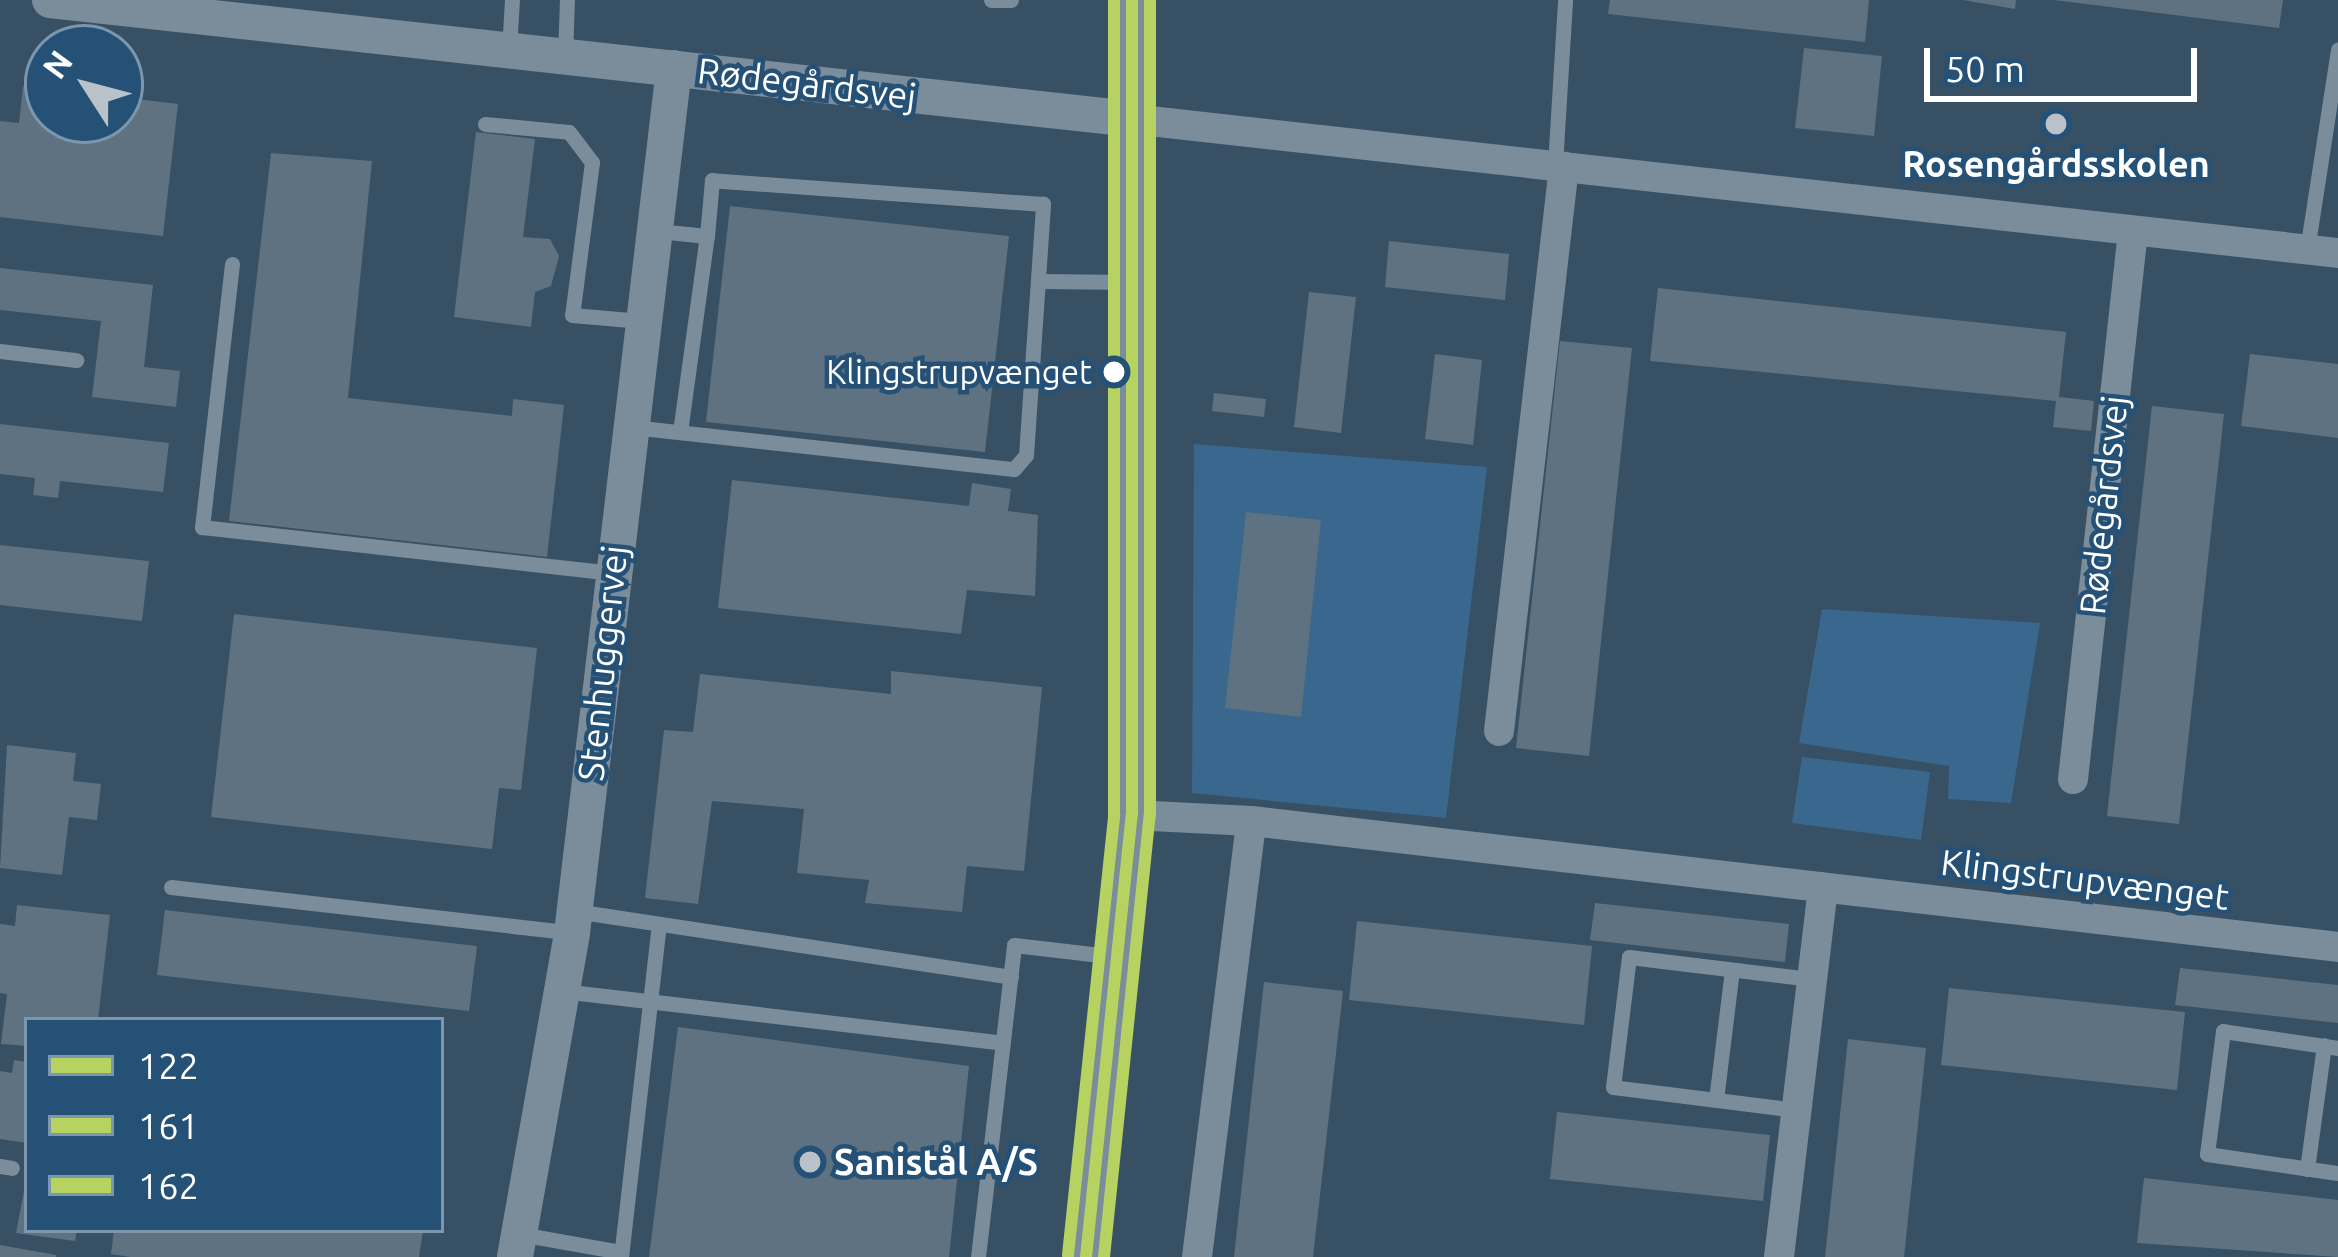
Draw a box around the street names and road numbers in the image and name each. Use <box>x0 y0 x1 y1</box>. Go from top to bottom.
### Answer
street label: Rødegårdsvej <box>695 48 919 118</box>
street label: Rødegårdsvej <box>2070 393 2136 617</box>
street label: Stenhuggervej <box>568 543 636 783</box>
street label: Klingstrupvænget <box>1938 840 2232 918</box>

